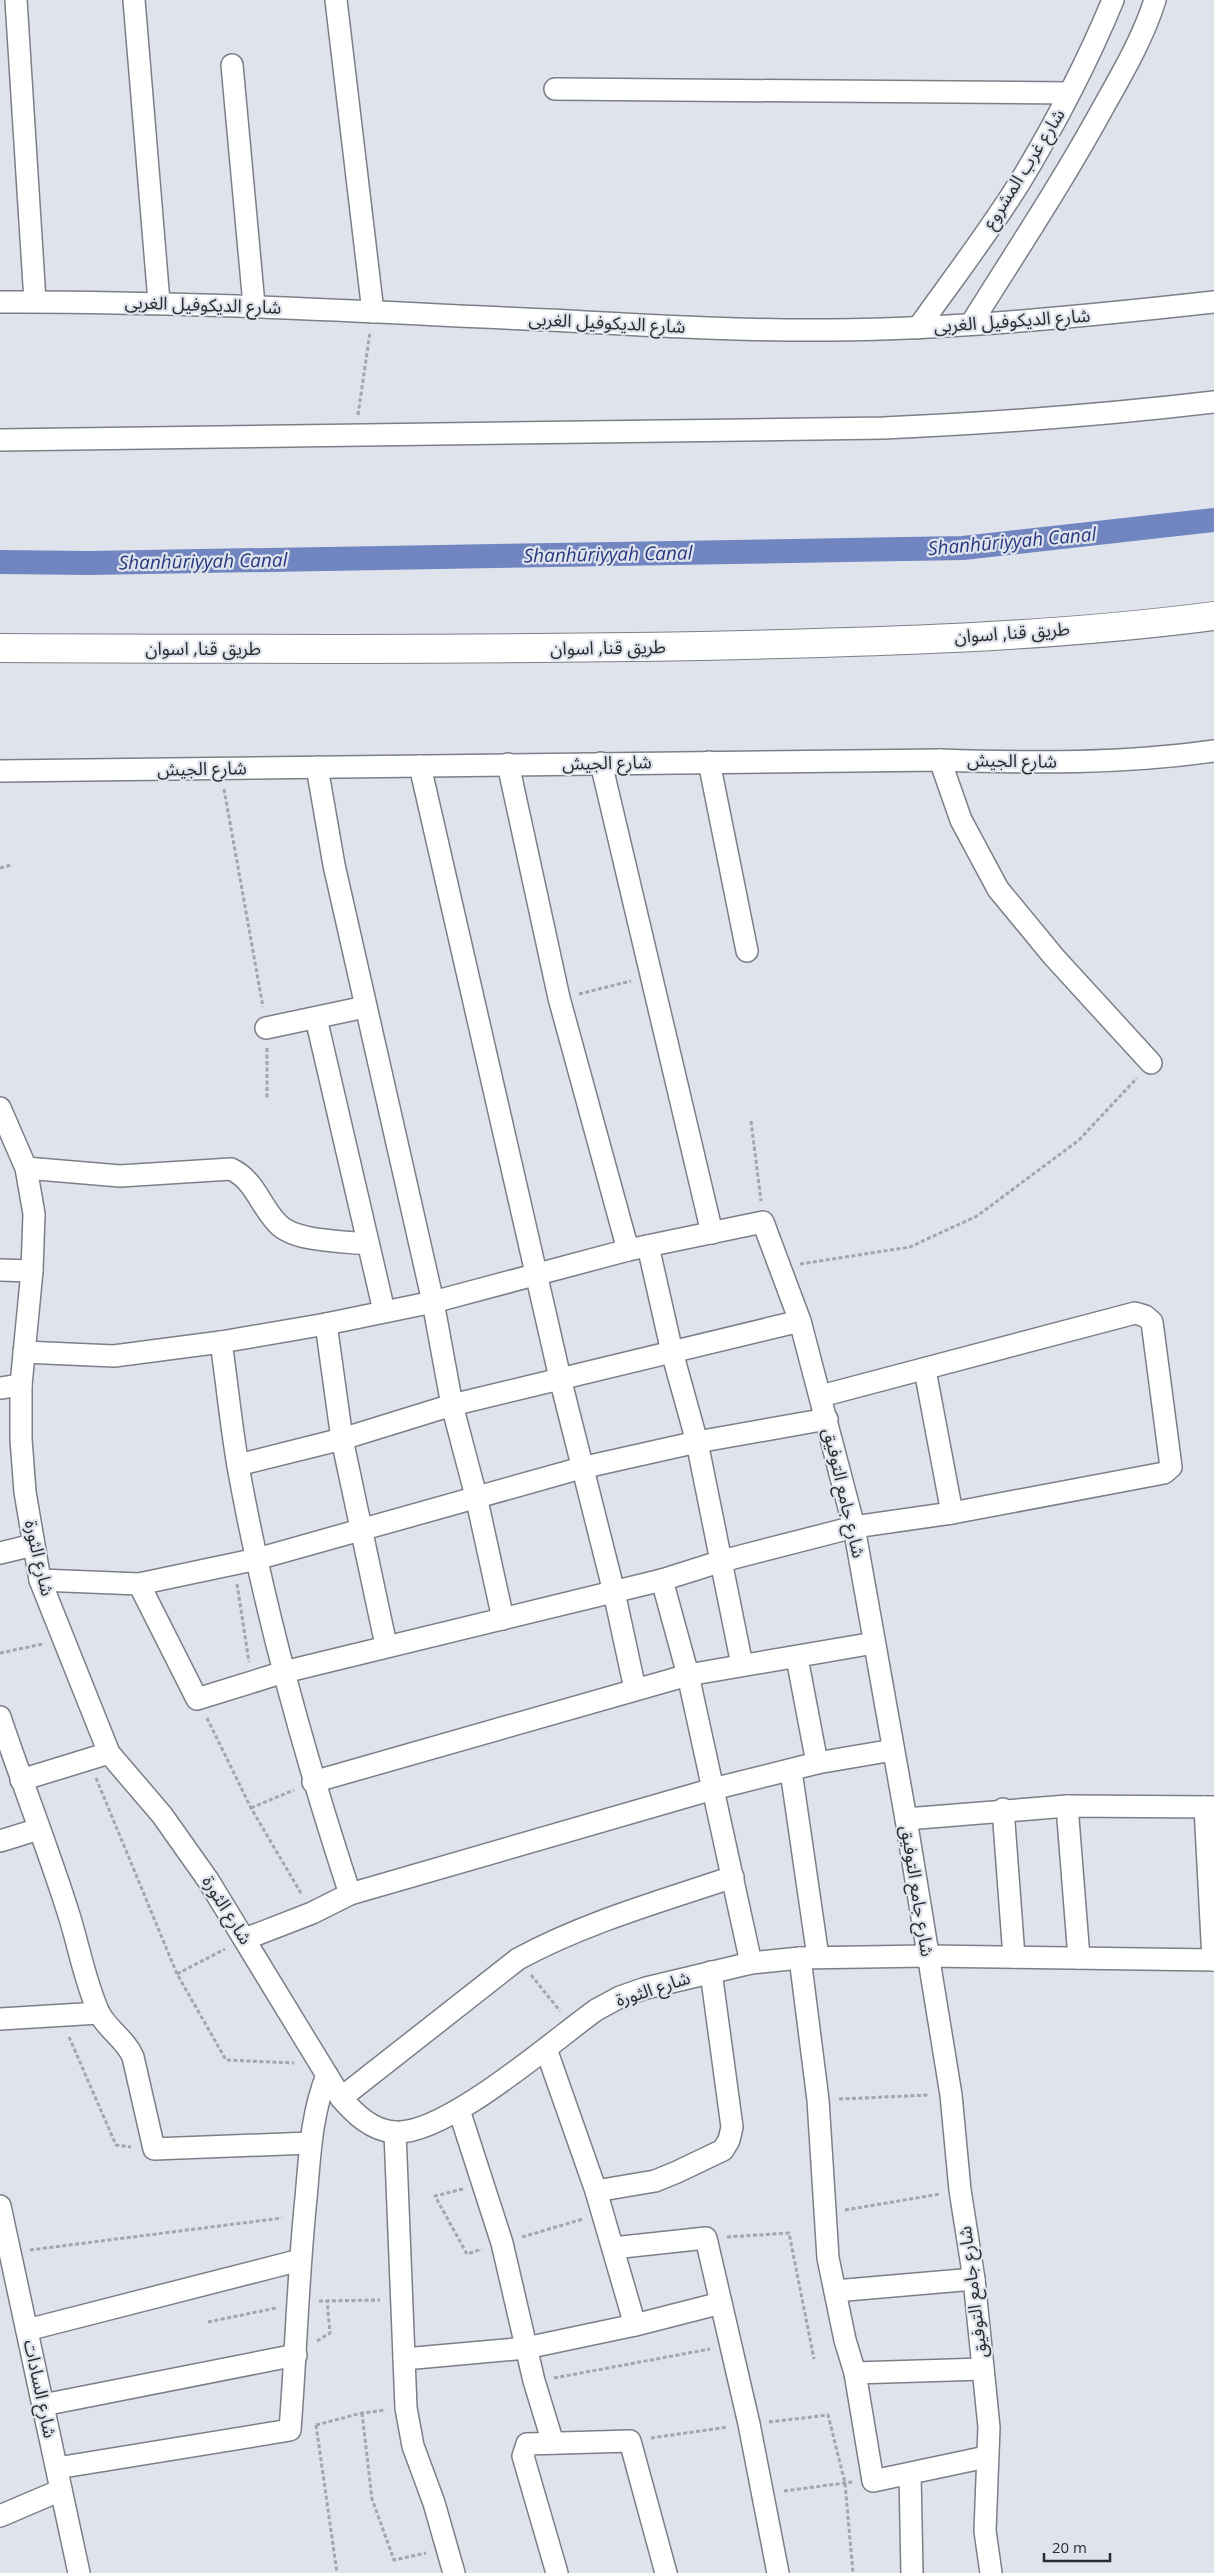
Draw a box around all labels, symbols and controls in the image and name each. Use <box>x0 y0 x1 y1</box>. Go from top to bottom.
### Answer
street label: شارع غرب المشروع <box>977 104 1072 235</box>
street label: شارع الديكوفيل الغربى <box>124 289 282 322</box>
street label: شارع الديكوفيل الغربى <box>933 303 1091 340</box>
street label: شارع الديكوفيل الغربى <box>528 306 686 341</box>
water label: Shanhūriyyah Canal <box>927 521 1098 561</box>
water label: Shanhūriyyah Canal <box>523 540 694 568</box>
water label: Shanhūriyyah Canal <box>118 547 289 575</box>
street label: طريق قنا, اسوان <box>953 616 1070 648</box>
street label: طريق قنا, اسوان <box>550 634 666 660</box>
street label: طريق قنا, اسوان <box>145 636 261 660</box>
street label: شارع الجيش <box>967 747 1057 776</box>
street label: شارع الجيش <box>562 749 652 778</box>
street label: شارع الجيش <box>157 755 247 784</box>
street label: شارع جامع التوفيق <box>815 1425 872 1561</box>
street label: شارع الثورة <box>17 1518 60 1599</box>
street label: شارع جامع التوفيق <box>893 1823 940 1959</box>
street label: شارع الثورة <box>195 1870 258 1950</box>
street label: شارع الثورة <box>612 1965 694 2014</box>
street label: شارع جامع التوفيق <box>952 2224 995 2359</box>
street label: شارع السادات <box>16 2337 63 2441</box>
scale bar <box>1044 2530 1110 2562</box>
text: 20 m <box>1052 2537 1087 2557</box>

